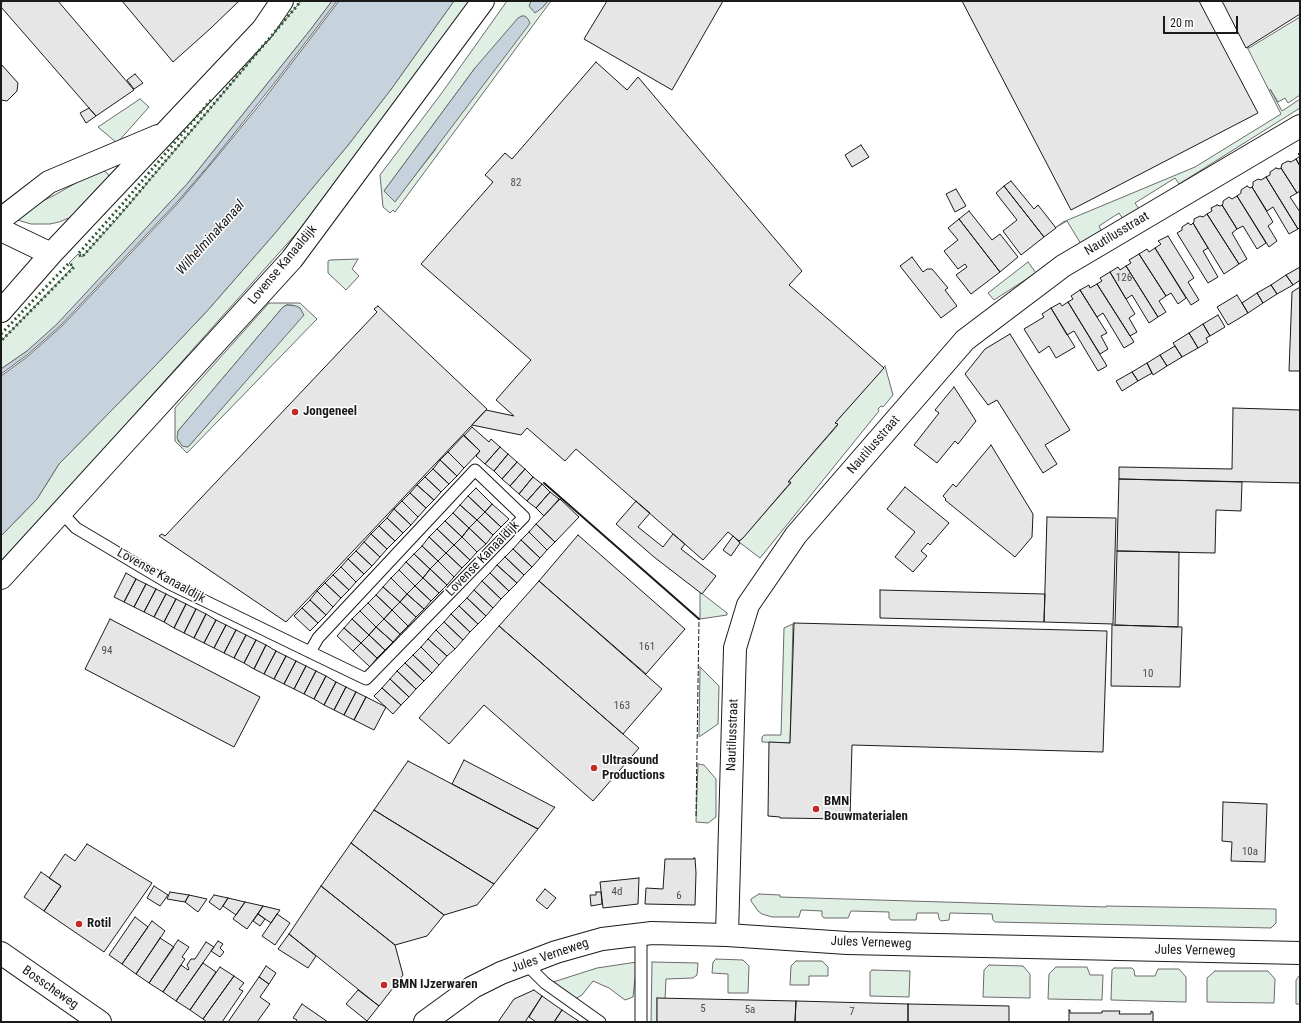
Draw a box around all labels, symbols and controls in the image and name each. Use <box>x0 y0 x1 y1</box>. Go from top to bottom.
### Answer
scale bar <box>1165 8 1240 34</box>
text: 20 m <box>1170 16 1194 30</box>
house number: 82 <box>511 176 521 190</box>
water label: Wilhelminakanaal <box>173 197 249 279</box>
street label: Nautilusstraat <box>1082 209 1152 259</box>
street label: Lovense Kanaaldijk <box>245 222 321 308</box>
house number: 126 <box>1116 271 1132 285</box>
place label: Jongeneel <box>303 404 357 420</box>
marker: Jongeneel <box>290 407 300 417</box>
street label: Nautilusstraat <box>844 413 904 477</box>
street label: Lovense Kanaaldijk <box>443 518 523 600</box>
street label: Lovense Kanaaldijk <box>114 545 208 607</box>
house number: 161 <box>639 640 655 654</box>
house number: 94 <box>102 644 112 658</box>
house number: 10 <box>1143 667 1153 681</box>
house number: 163 <box>614 699 630 713</box>
street label: Nautilusstraat <box>724 699 742 771</box>
place label: Ultrasound Productions <box>602 753 665 784</box>
marker: Ultrasound Productions <box>589 763 599 773</box>
place label: BMN Bouwmaterialen <box>824 794 908 825</box>
marker: BMN Bouwmaterialen <box>811 804 821 814</box>
house number: 10a <box>1242 845 1258 859</box>
house number: 4d <box>612 885 622 899</box>
house number: 6 <box>676 889 682 903</box>
place label: Rotil <box>87 916 111 932</box>
marker: Rotil <box>74 919 84 929</box>
street label: Jules Verneweg <box>830 934 912 952</box>
street label: Jules Verneweg <box>509 935 591 977</box>
street label: Jules Verneweg <box>1154 942 1236 960</box>
street label: Bosscheweg <box>19 963 81 1013</box>
place label: BMN IJzerwaren <box>392 977 478 993</box>
marker: BMN IJzerwaren <box>379 980 389 990</box>
house number: 5 <box>700 1002 706 1016</box>
house number: 5a <box>745 1003 755 1017</box>
house number: 7 <box>849 1005 855 1019</box>

